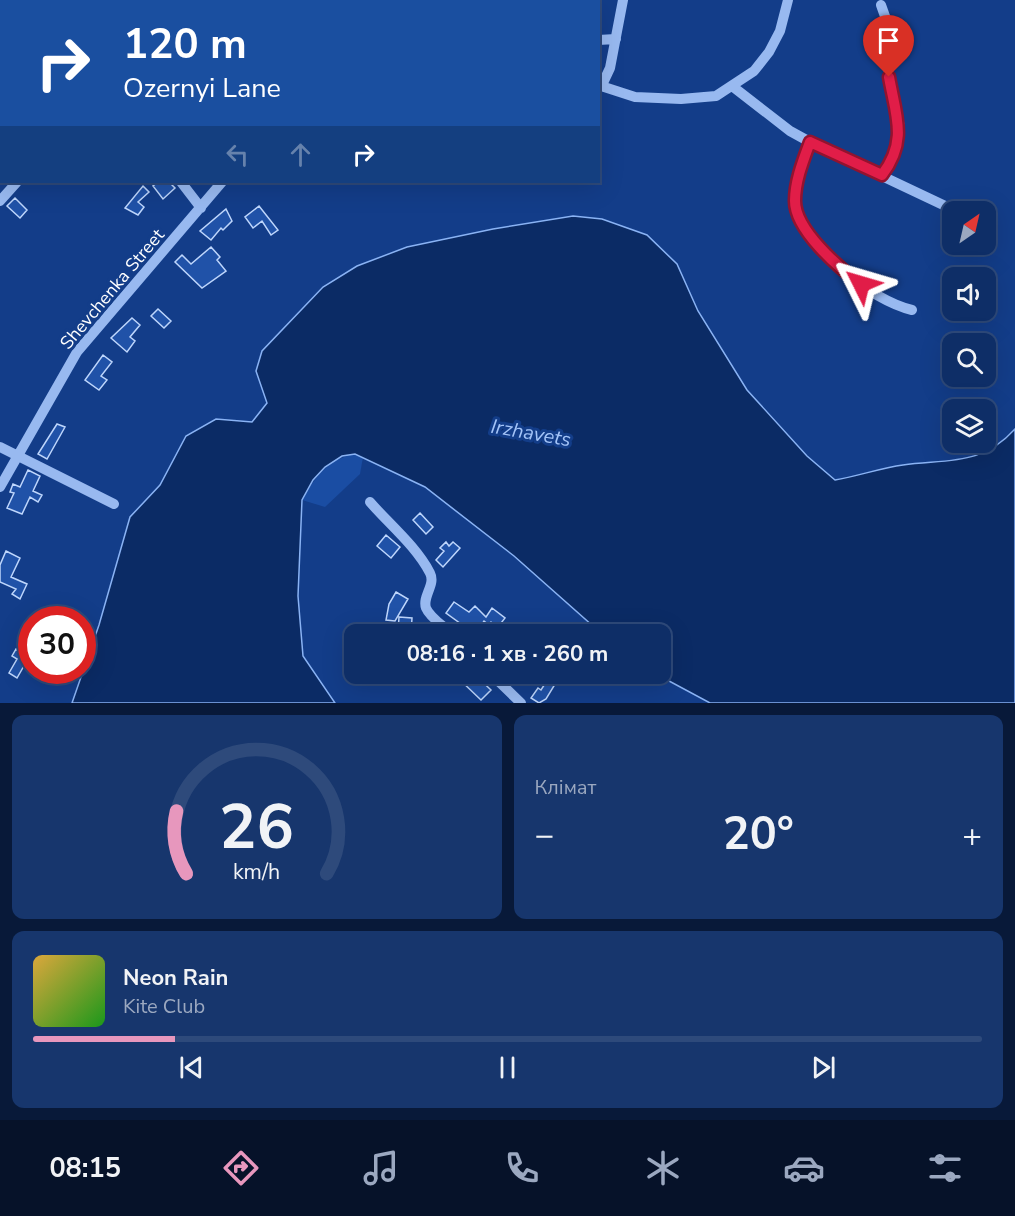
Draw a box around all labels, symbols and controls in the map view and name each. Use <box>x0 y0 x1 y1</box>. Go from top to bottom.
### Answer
pin <box>863 15 914 77</box>
text: 120 m <box>123 16 247 73</box>
icon: right <box>24 24 102 102</box>
icon: arrive <box>872 24 905 57</box>
text: Ozernyi Lane <box>123 70 281 107</box>
icon: left <box>221 138 254 171</box>
icon: ahead <box>284 138 317 171</box>
icon: right <box>347 138 380 171</box>
north arrow <box>942 201 996 255</box>
map controls <box>942 201 996 453</box>
street label: Shevchenka Street <box>54 223 170 354</box>
position arrow <box>829 252 893 316</box>
button: sound <box>942 267 996 321</box>
button: search <box>942 333 996 387</box>
button: layers <box>942 399 996 453</box>
water label: Irzhavets <box>489 413 573 453</box>
speed limit sign: 30 <box>18 606 96 684</box>
text: 08:16 · 1 хв · 260 m <box>407 639 608 669</box>
text: Клімат <box>535 774 596 801</box>
text: 26 <box>219 785 294 870</box>
text: 20° <box>723 804 794 865</box>
text: − <box>535 813 554 858</box>
text: + <box>962 813 982 858</box>
text: km/h <box>233 857 280 887</box>
text: Neon Rain <box>123 963 228 993</box>
text: Kite Club <box>123 993 205 1020</box>
icon: previous <box>175 1051 208 1084</box>
icon: pause <box>491 1051 524 1084</box>
icon: next <box>807 1051 840 1084</box>
icon: directions <box>220 1147 262 1189</box>
icon: music <box>360 1147 402 1189</box>
icon: phone <box>501 1147 543 1189</box>
icon: climate <box>642 1147 684 1189</box>
icon: car <box>783 1147 825 1189</box>
icon: filters <box>924 1147 966 1189</box>
text: 08:15 <box>49 1150 121 1187</box>

